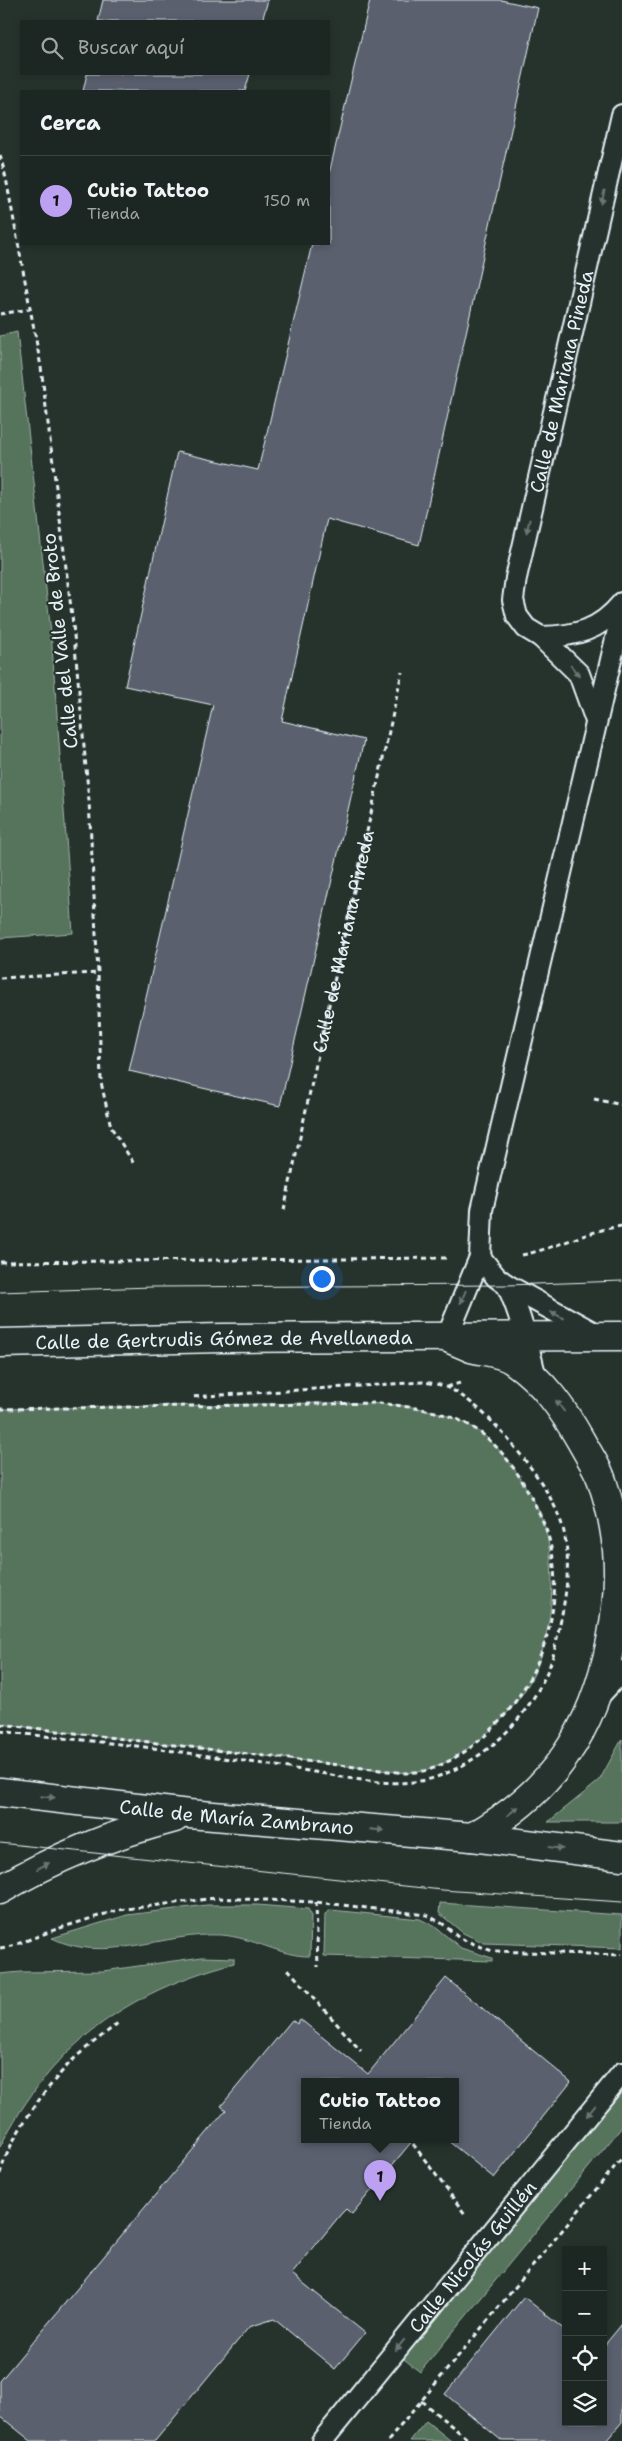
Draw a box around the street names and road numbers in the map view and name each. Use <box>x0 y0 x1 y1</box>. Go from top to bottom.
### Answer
street label: Calle de Mariana Pineda <box>523 267 599 495</box>
street label: Calle del Valle de Broto <box>36 532 84 750</box>
street label: Calle de Mariana Pineda <box>306 827 380 1055</box>
street label: Calle de Gertrudis Gómez de Avellaneda <box>35 1325 413 1355</box>
street label: Calle de María Zambrano <box>118 1794 355 1840</box>
street label: Calle Nicolás Guillén <box>403 2175 542 2338</box>

